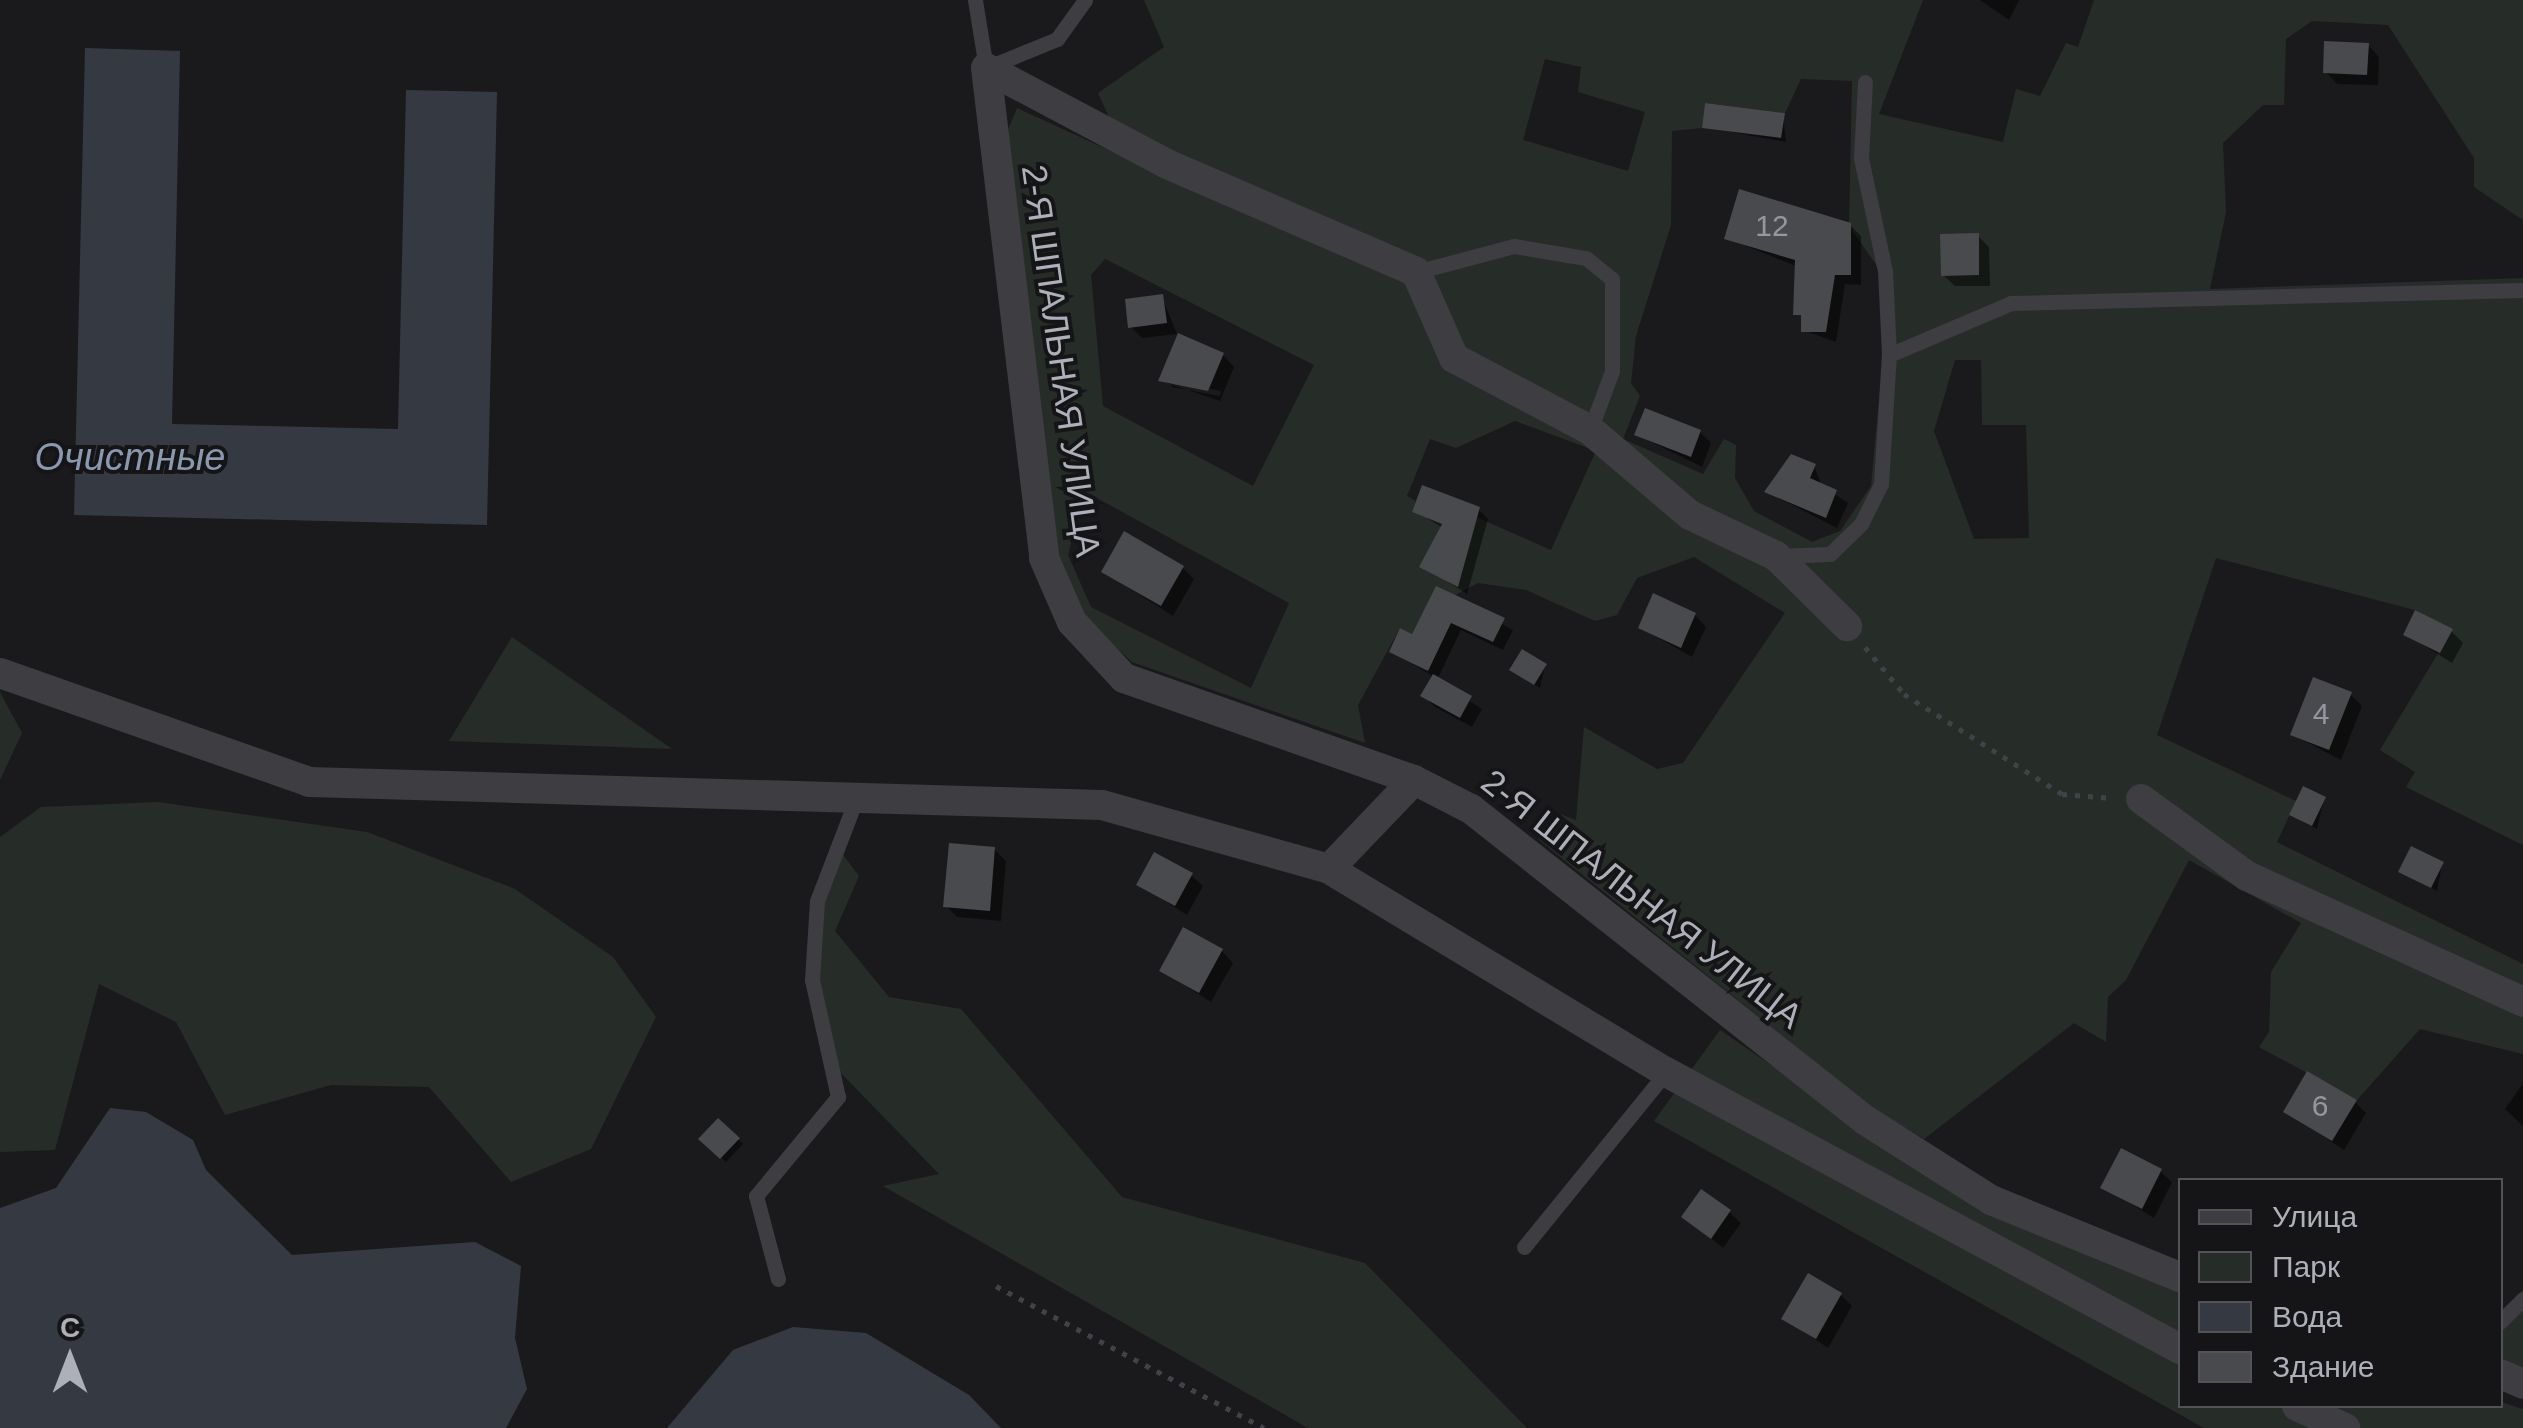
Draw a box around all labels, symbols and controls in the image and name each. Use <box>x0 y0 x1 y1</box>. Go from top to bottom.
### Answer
street label: 2-Я ШПАЛЬНАЯ УЛИЦА <box>1013 162 1109 560</box>
house number: 12 <box>1755 208 1789 244</box>
water label: Очистные <box>34 435 226 481</box>
house number: 4 <box>2313 696 2329 732</box>
street label: 2-Я ШПАЛЬНАЯ УЛИЦА <box>1473 761 1811 1037</box>
house number: 6 <box>2312 1088 2328 1124</box>
legend <box>2178 1178 2503 1408</box>
text: Улица <box>2272 1200 2357 1233</box>
text: Парк <box>2272 1250 2340 1283</box>
text: Вода <box>2272 1300 2342 1333</box>
north arrow <box>20 1308 120 1408</box>
text: С <box>60 1312 80 1343</box>
text: Здание <box>2272 1350 2374 1383</box>

